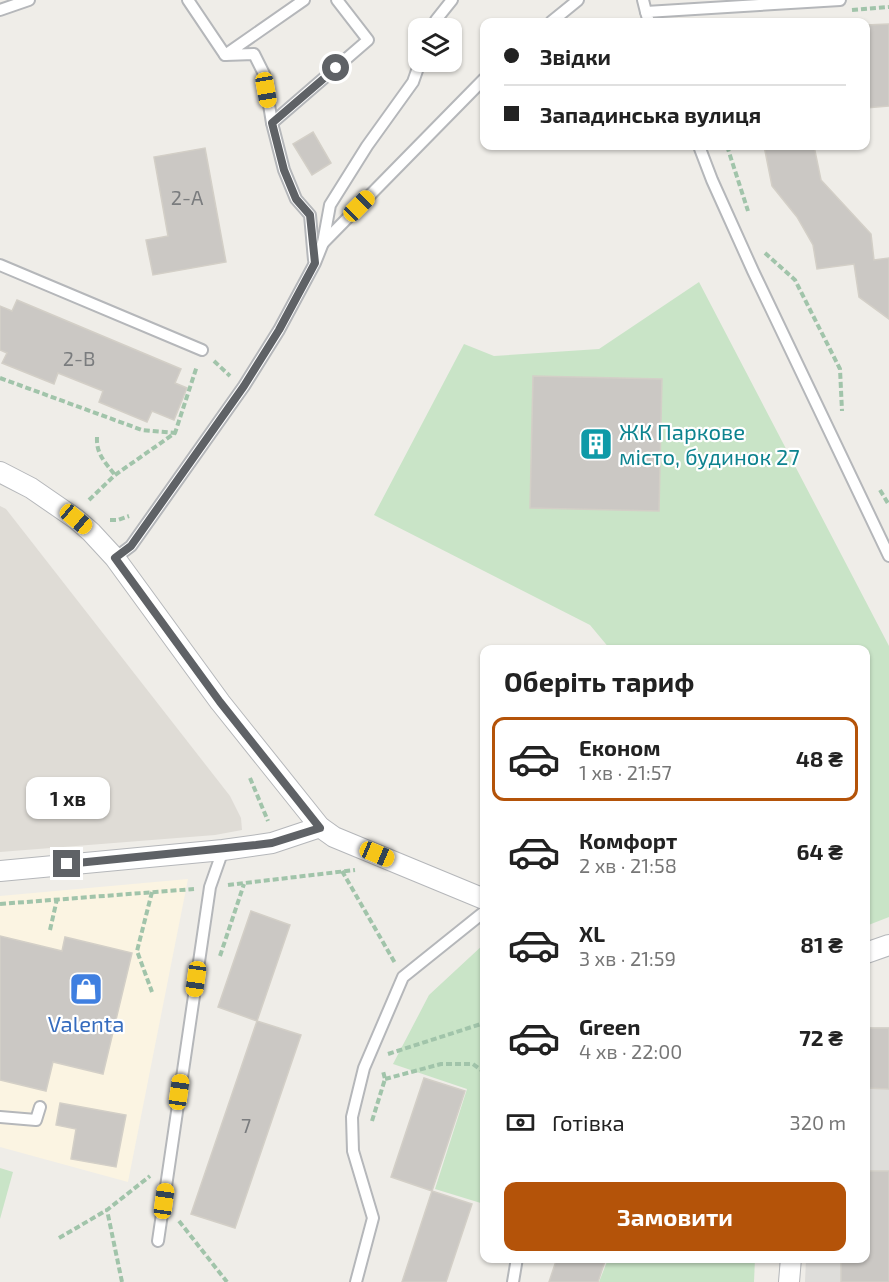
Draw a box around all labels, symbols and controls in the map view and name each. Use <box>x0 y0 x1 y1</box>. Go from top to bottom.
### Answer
map controls <box>408 18 462 72</box>
button: layers <box>408 18 462 72</box>
text: Звідки <box>540 43 611 69</box>
route start <box>322 54 349 81</box>
car <box>254 71 278 109</box>
text: Западинська вулиця <box>540 101 761 127</box>
house number: 2-А <box>171 185 204 209</box>
car <box>340 187 378 225</box>
house number: 2-В <box>63 346 95 370</box>
place label: ЖК Паркове місто, будинок 27 <box>619 418 800 470</box>
building icon: ЖК Паркове місто, будинок 27 <box>578 426 614 462</box>
car <box>56 501 96 537</box>
text: Оберіть тариф <box>504 665 694 697</box>
icon: car <box>507 732 561 786</box>
text: Економ <box>579 734 661 760</box>
text: 48 ₴ <box>796 745 843 771</box>
text: 1 хв · 21:57 <box>579 760 672 784</box>
callout: 1 хв <box>25 777 109 819</box>
text: 1 хв <box>50 786 86 810</box>
icon: car <box>507 825 561 879</box>
text: Комфорт <box>579 827 677 853</box>
text: 64 ₴ <box>797 838 843 864</box>
car <box>357 839 397 869</box>
route end <box>53 850 80 877</box>
text: 2 хв · 21:58 <box>579 853 677 877</box>
icon: car <box>507 918 561 972</box>
text: XL <box>579 920 605 946</box>
text: 81 ₴ <box>800 931 843 957</box>
text: 3 хв · 21:59 <box>579 946 676 970</box>
car <box>185 960 207 998</box>
shop icon: Valenta <box>68 971 104 1007</box>
place label: Valenta <box>48 1010 124 1036</box>
icon: car <box>507 1011 561 1065</box>
text: Green <box>579 1013 641 1039</box>
text: 72 ₴ <box>799 1024 843 1050</box>
text: 4 хв · 22:00 <box>579 1039 682 1063</box>
car <box>168 1073 190 1111</box>
icon: cash <box>504 1106 537 1139</box>
text: Готівка <box>552 1109 625 1135</box>
text: 320 m <box>790 1110 846 1134</box>
house number: 7 <box>241 1113 251 1137</box>
car <box>153 1182 175 1220</box>
button: Замовити <box>504 1182 846 1251</box>

